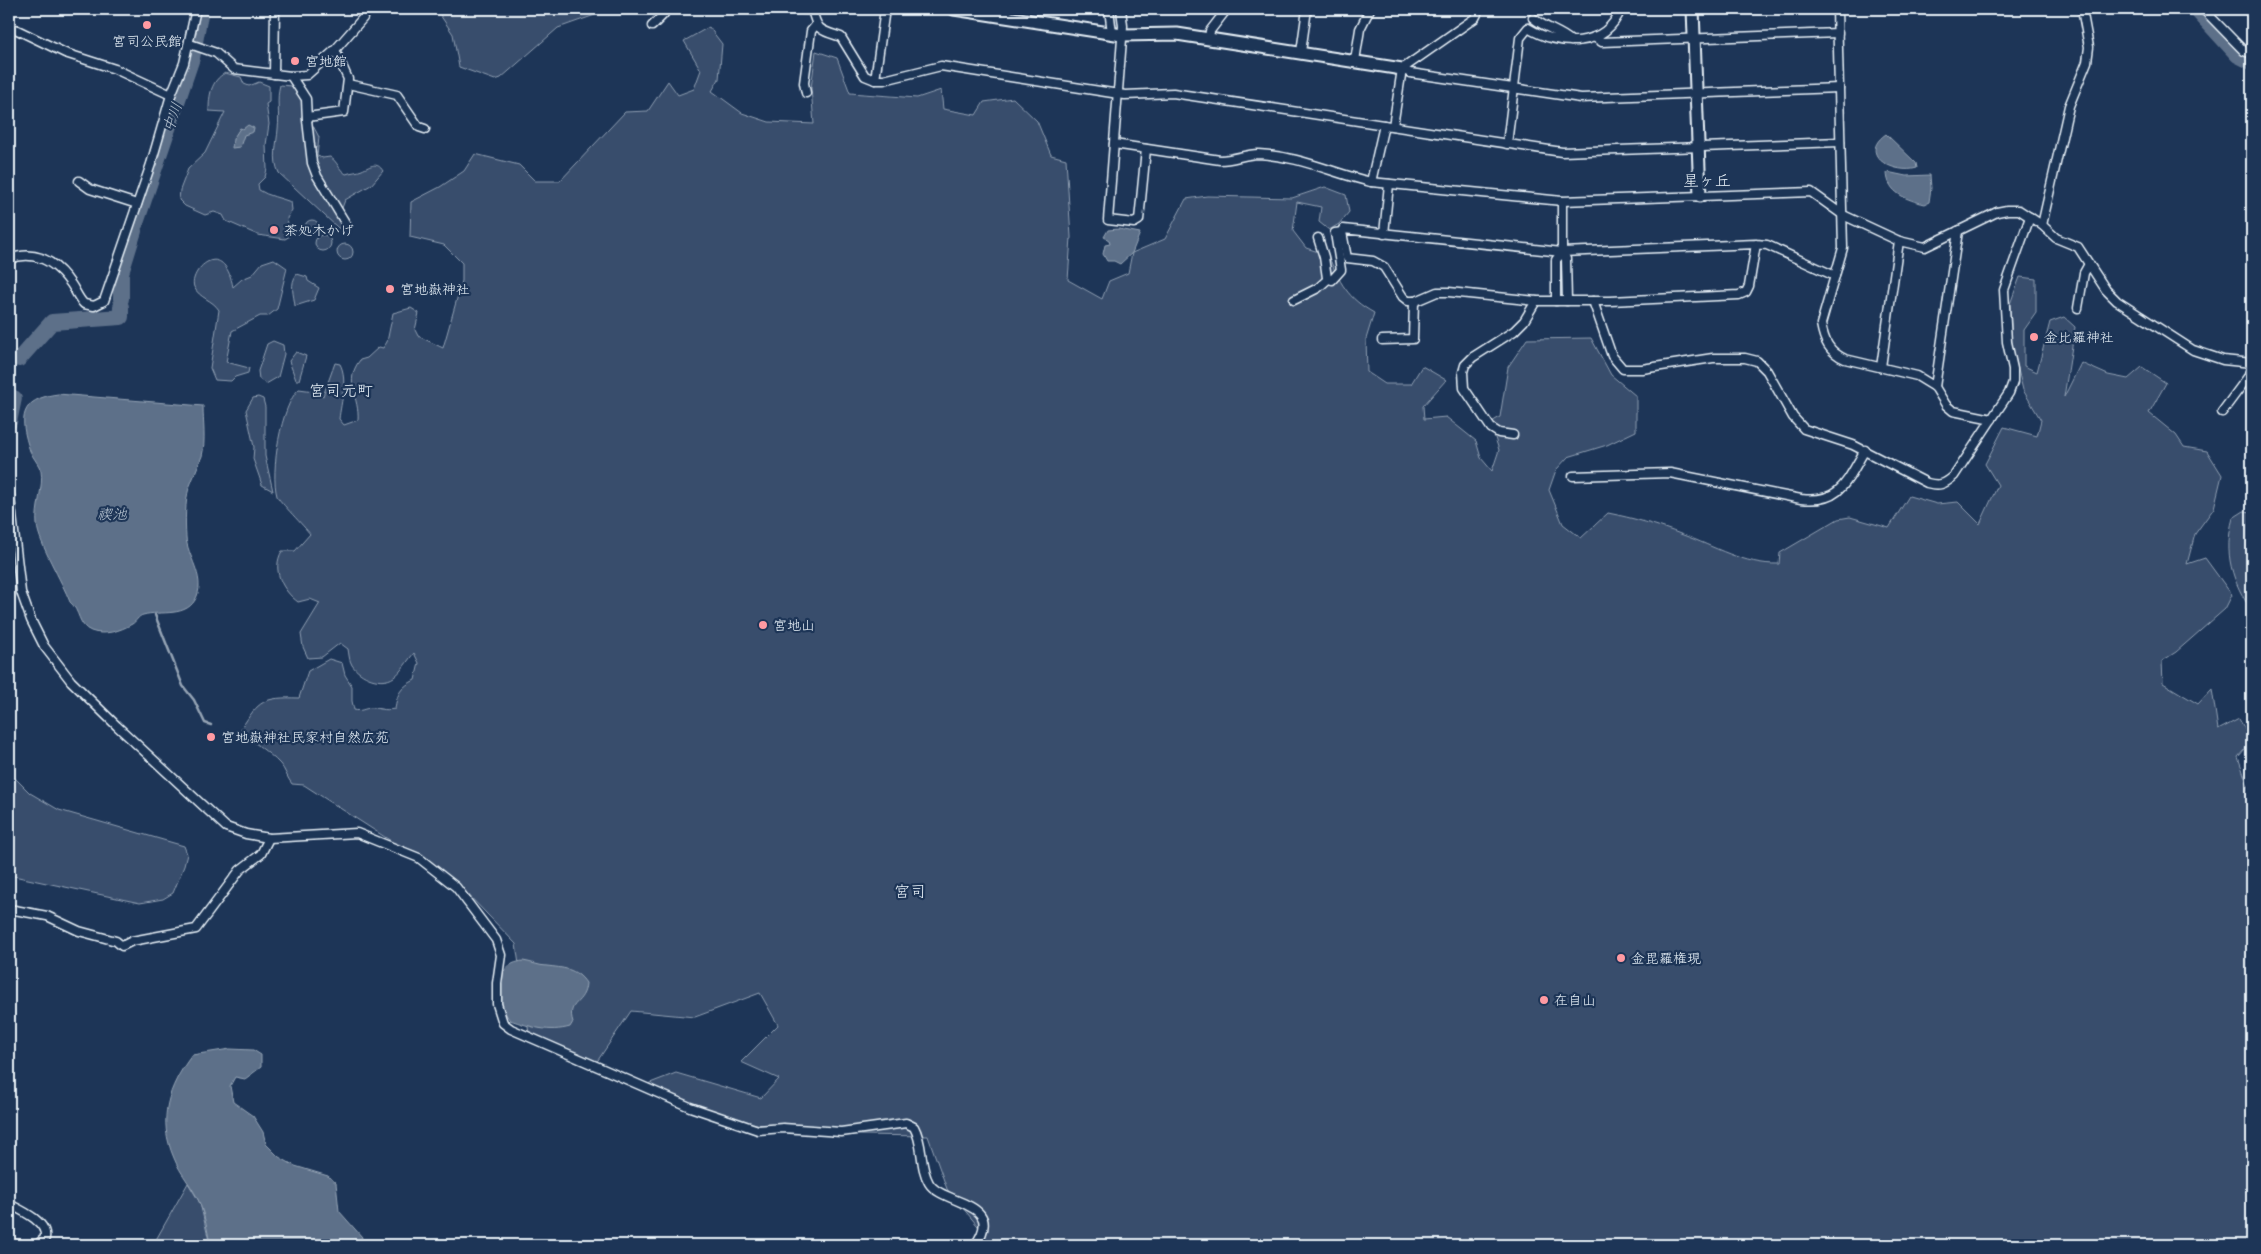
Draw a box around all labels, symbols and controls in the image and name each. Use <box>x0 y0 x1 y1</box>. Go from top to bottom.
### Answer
marker: 宮司公民館 <box>141 19 153 31</box>
place label: 宮司公民館 <box>112 32 182 50</box>
place label: 宮地館 <box>305 52 347 70</box>
marker: 宮地館 <box>289 55 301 67</box>
water label: 中川 <box>158 100 186 134</box>
district label: 星ヶ丘 <box>1683 170 1731 190</box>
place label: 茶処木かげ <box>284 221 354 239</box>
marker: 茶処木かげ <box>268 224 280 236</box>
place label: 宮地嶽神社 <box>400 280 470 298</box>
marker: 宮地嶽神社 <box>384 283 396 295</box>
place label: 金比羅神社 <box>2044 328 2114 346</box>
marker: 金比羅神社 <box>2028 331 2040 343</box>
district label: 宮司元町 <box>309 380 373 400</box>
water label: 禊池 <box>97 504 128 523</box>
place label: 宮地山 <box>773 616 815 634</box>
marker: 宮地山 <box>757 619 769 631</box>
place label: 宮地嶽神社民家村自然広苑 <box>221 728 389 746</box>
marker: 宮地嶽神社民家村自然広苑 <box>205 731 217 743</box>
district label: 宮司 <box>894 881 926 901</box>
place label: 金毘羅権現 <box>1631 949 1701 967</box>
marker: 金毘羅権現 <box>1615 952 1627 964</box>
place label: 在自山 <box>1554 991 1596 1009</box>
marker: 在自山 <box>1538 994 1550 1006</box>

